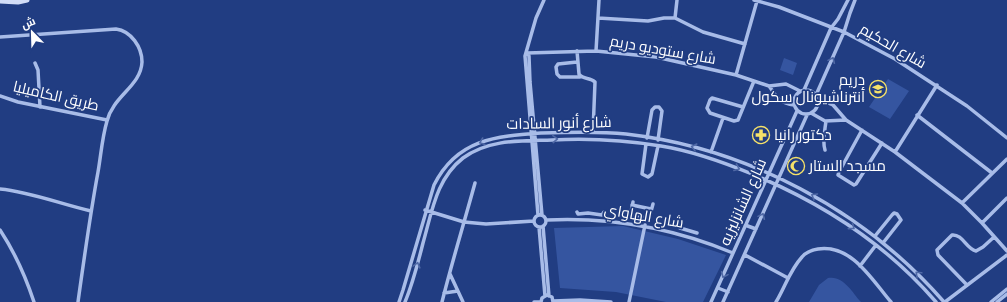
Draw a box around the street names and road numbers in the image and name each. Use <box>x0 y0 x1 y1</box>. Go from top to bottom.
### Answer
street label: شارع الحكيم <box>856 19 930 74</box>
street label: شارع ستوديو دريم <box>608 31 718 70</box>
street label: طريق الكاميليا <box>11 76 101 116</box>
street label: شارع أنور السادات <box>506 112 612 135</box>
street label: شارع الشانزليزيه <box>715 155 772 249</box>
street label: شارع الهاواي <box>602 199 685 235</box>

